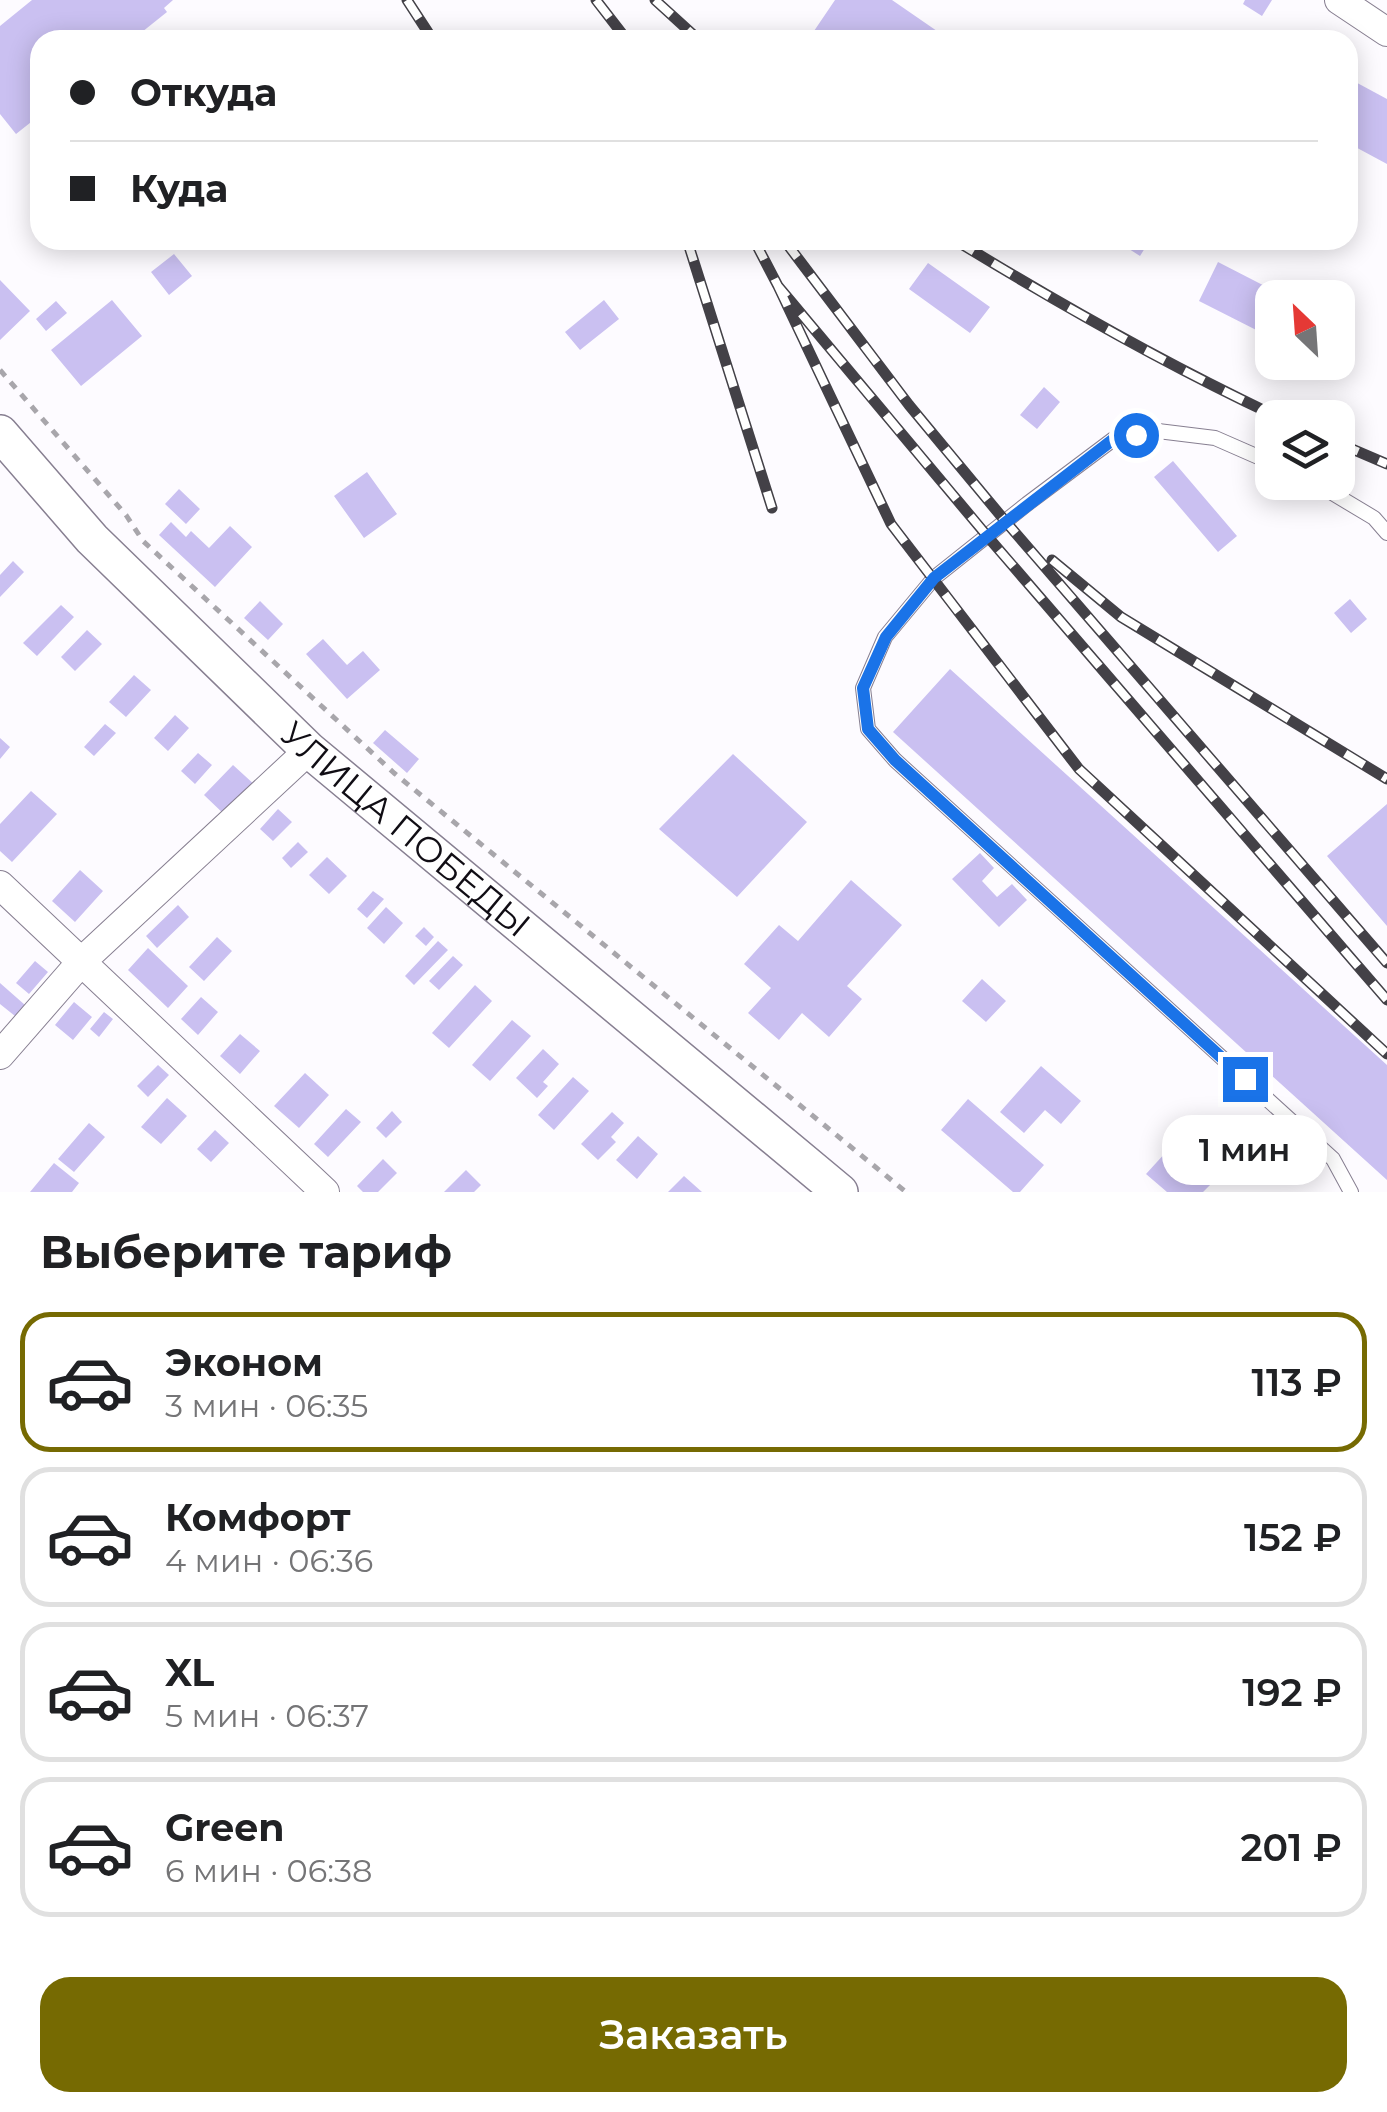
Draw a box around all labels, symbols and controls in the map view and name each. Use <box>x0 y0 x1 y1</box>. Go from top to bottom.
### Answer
text: Откуда <box>130 69 277 116</box>
text: Куда <box>130 165 228 212</box>
north arrow <box>1255 280 1355 380</box>
map controls <box>1255 280 1355 500</box>
button: layers <box>1255 400 1355 500</box>
route start <box>1114 413 1159 458</box>
street label: УЛИЦА ПОБЕДЫ <box>272 712 539 946</box>
route end <box>1223 1057 1268 1102</box>
callout: 1 мин <box>1162 1114 1328 1184</box>
text: 1 мин <box>1199 1130 1290 1169</box>
text: Выберите тариф <box>40 1224 452 1279</box>
icon: car <box>45 1337 135 1427</box>
text: Эконом <box>165 1339 323 1386</box>
text: 113 ₽ <box>1251 1359 1342 1406</box>
text: 3 мин · 06:35 <box>165 1386 368 1425</box>
icon: car <box>45 1492 135 1582</box>
text: Комфорт <box>165 1494 351 1541</box>
text: 152 ₽ <box>1244 1514 1342 1561</box>
text: 4 мин · 06:36 <box>165 1541 373 1580</box>
icon: car <box>45 1647 135 1737</box>
text: XL <box>165 1649 214 1696</box>
text: 192 ₽ <box>1242 1669 1342 1716</box>
text: 5 мин · 06:37 <box>165 1696 369 1735</box>
icon: car <box>45 1802 135 1892</box>
text: Green <box>165 1804 285 1851</box>
text: 201 ₽ <box>1240 1824 1342 1871</box>
text: 6 мин · 06:38 <box>165 1851 373 1890</box>
button: Заказать <box>40 1977 1347 2092</box>

